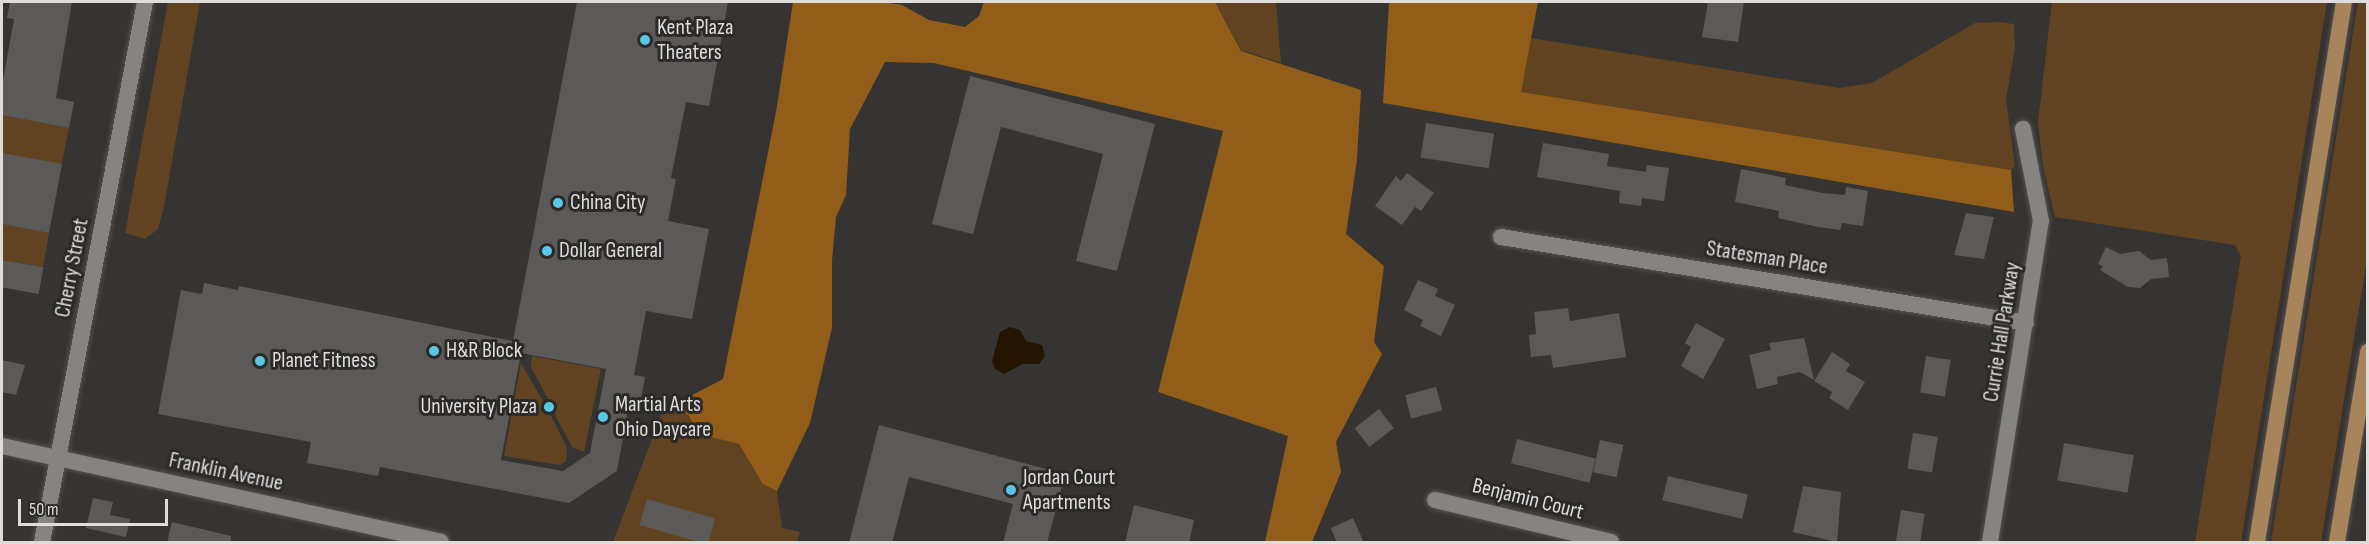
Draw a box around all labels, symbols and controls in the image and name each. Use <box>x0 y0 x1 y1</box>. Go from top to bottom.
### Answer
place label: Kent Plaza Theaters <box>657 14 733 66</box>
marker: Kent Plaza Theaters <box>638 33 652 47</box>
place label: China City <box>570 190 646 216</box>
marker: China City <box>551 196 565 210</box>
street label: Cherry Street <box>49 216 95 320</box>
street label: Statesman Place <box>1704 235 1830 281</box>
place label: Dollar General <box>559 238 662 264</box>
marker: Dollar General <box>540 244 554 258</box>
street label: Currie Hall Parkway <box>1978 260 2026 404</box>
place label: H&R Block <box>446 338 522 364</box>
marker: H&R Block <box>427 344 441 358</box>
place label: Planet Fitness <box>272 348 376 374</box>
marker: Planet Fitness <box>253 354 267 368</box>
place label: Martial Arts Ohio Daycare <box>615 391 711 442</box>
place label: University Plaza <box>420 394 537 420</box>
marker: University Plaza <box>542 400 556 414</box>
marker: Martial Arts Ohio Daycare <box>596 410 610 424</box>
street label: Franklin Avenue <box>167 447 285 497</box>
place label: Jordan Court Apartments <box>1023 464 1115 516</box>
street label: Benjamin Court <box>1470 472 1586 526</box>
marker: Jordan Court Apartments <box>1004 483 1018 497</box>
scale bar <box>21 487 171 525</box>
text: 50 m <box>29 499 59 520</box>

